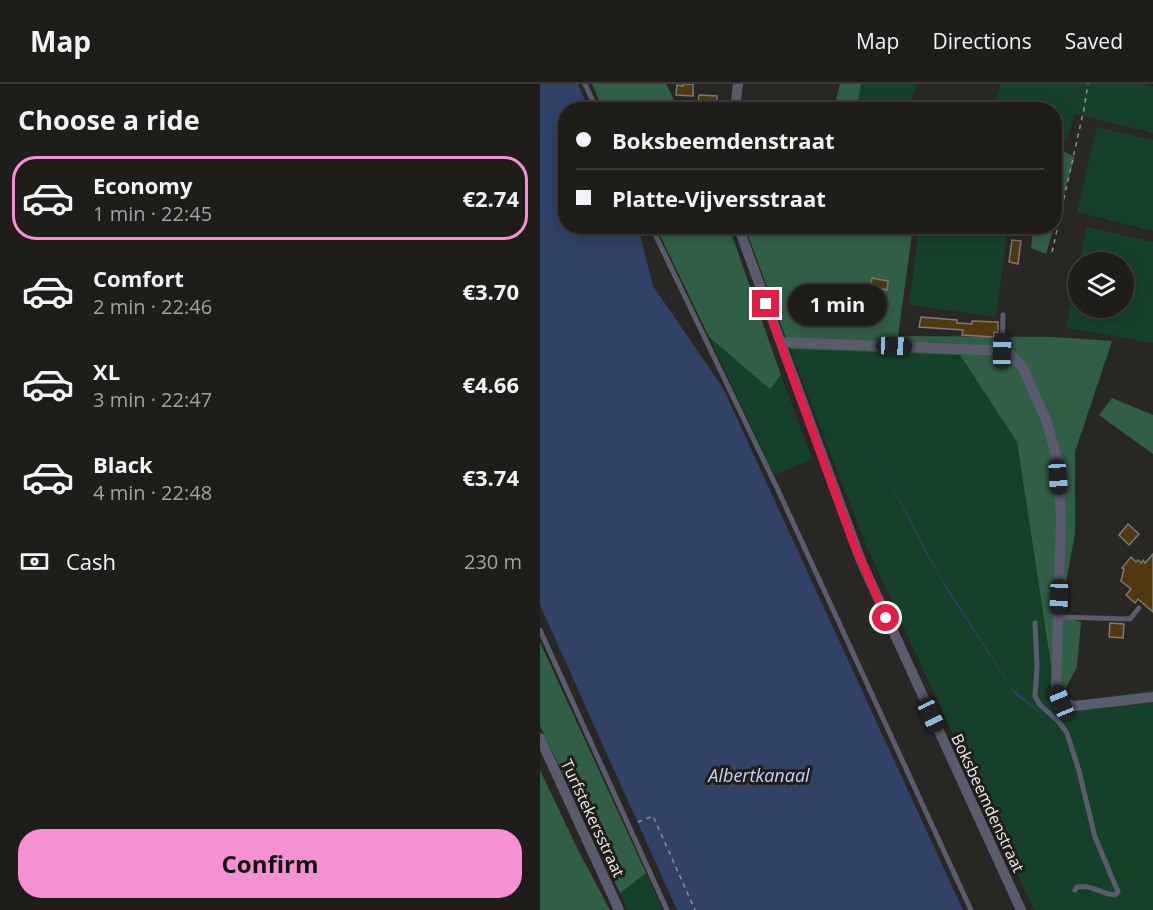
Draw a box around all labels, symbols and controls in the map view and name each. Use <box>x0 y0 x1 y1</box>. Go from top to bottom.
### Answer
text: Map <box>30 22 91 60</box>
text: Map <box>856 27 899 55</box>
text: Directions <box>932 27 1032 55</box>
text: Saved <box>1065 27 1123 55</box>
text: Choose a ride <box>18 101 200 138</box>
text: Boksbeemdenstraat <box>612 125 834 155</box>
text: Economy <box>93 170 192 200</box>
icon: car <box>21 171 75 225</box>
text: €2.74 <box>462 183 519 213</box>
text: Platte-Vijversstraat <box>612 183 826 213</box>
text: 1 min · 22:45 <box>93 200 212 227</box>
map controls <box>1068 252 1134 318</box>
button: layers <box>1068 252 1134 318</box>
text: Comfort <box>93 263 184 293</box>
icon: car <box>21 264 75 318</box>
text: €3.70 <box>462 276 519 306</box>
callout: 1 min <box>787 283 886 325</box>
route end <box>752 290 779 317</box>
text: 1 min <box>810 291 865 318</box>
text: 2 min · 22:46 <box>93 293 212 320</box>
car <box>993 333 1011 369</box>
car <box>876 336 912 356</box>
text: XL <box>93 356 120 386</box>
icon: car <box>21 357 75 411</box>
text: €4.66 <box>462 369 519 399</box>
text: 3 min · 22:47 <box>93 386 212 413</box>
text: Black <box>93 449 153 479</box>
icon: car <box>21 450 75 504</box>
car <box>1048 458 1068 496</box>
text: €3.74 <box>462 462 519 492</box>
text: 4 min · 22:48 <box>93 479 212 506</box>
icon: cash <box>18 545 51 578</box>
text: Cash <box>66 546 116 576</box>
text: 230 m <box>464 548 522 575</box>
car <box>1049 579 1069 615</box>
route start <box>872 604 899 631</box>
car <box>1046 682 1076 722</box>
car <box>915 695 947 735</box>
street label: Boksbeemdenstraat <box>946 730 1030 876</box>
street label: Turfstekersstraat <box>556 755 630 881</box>
water label: Albertkanaal <box>706 763 810 787</box>
button: Confirm <box>18 829 522 898</box>

